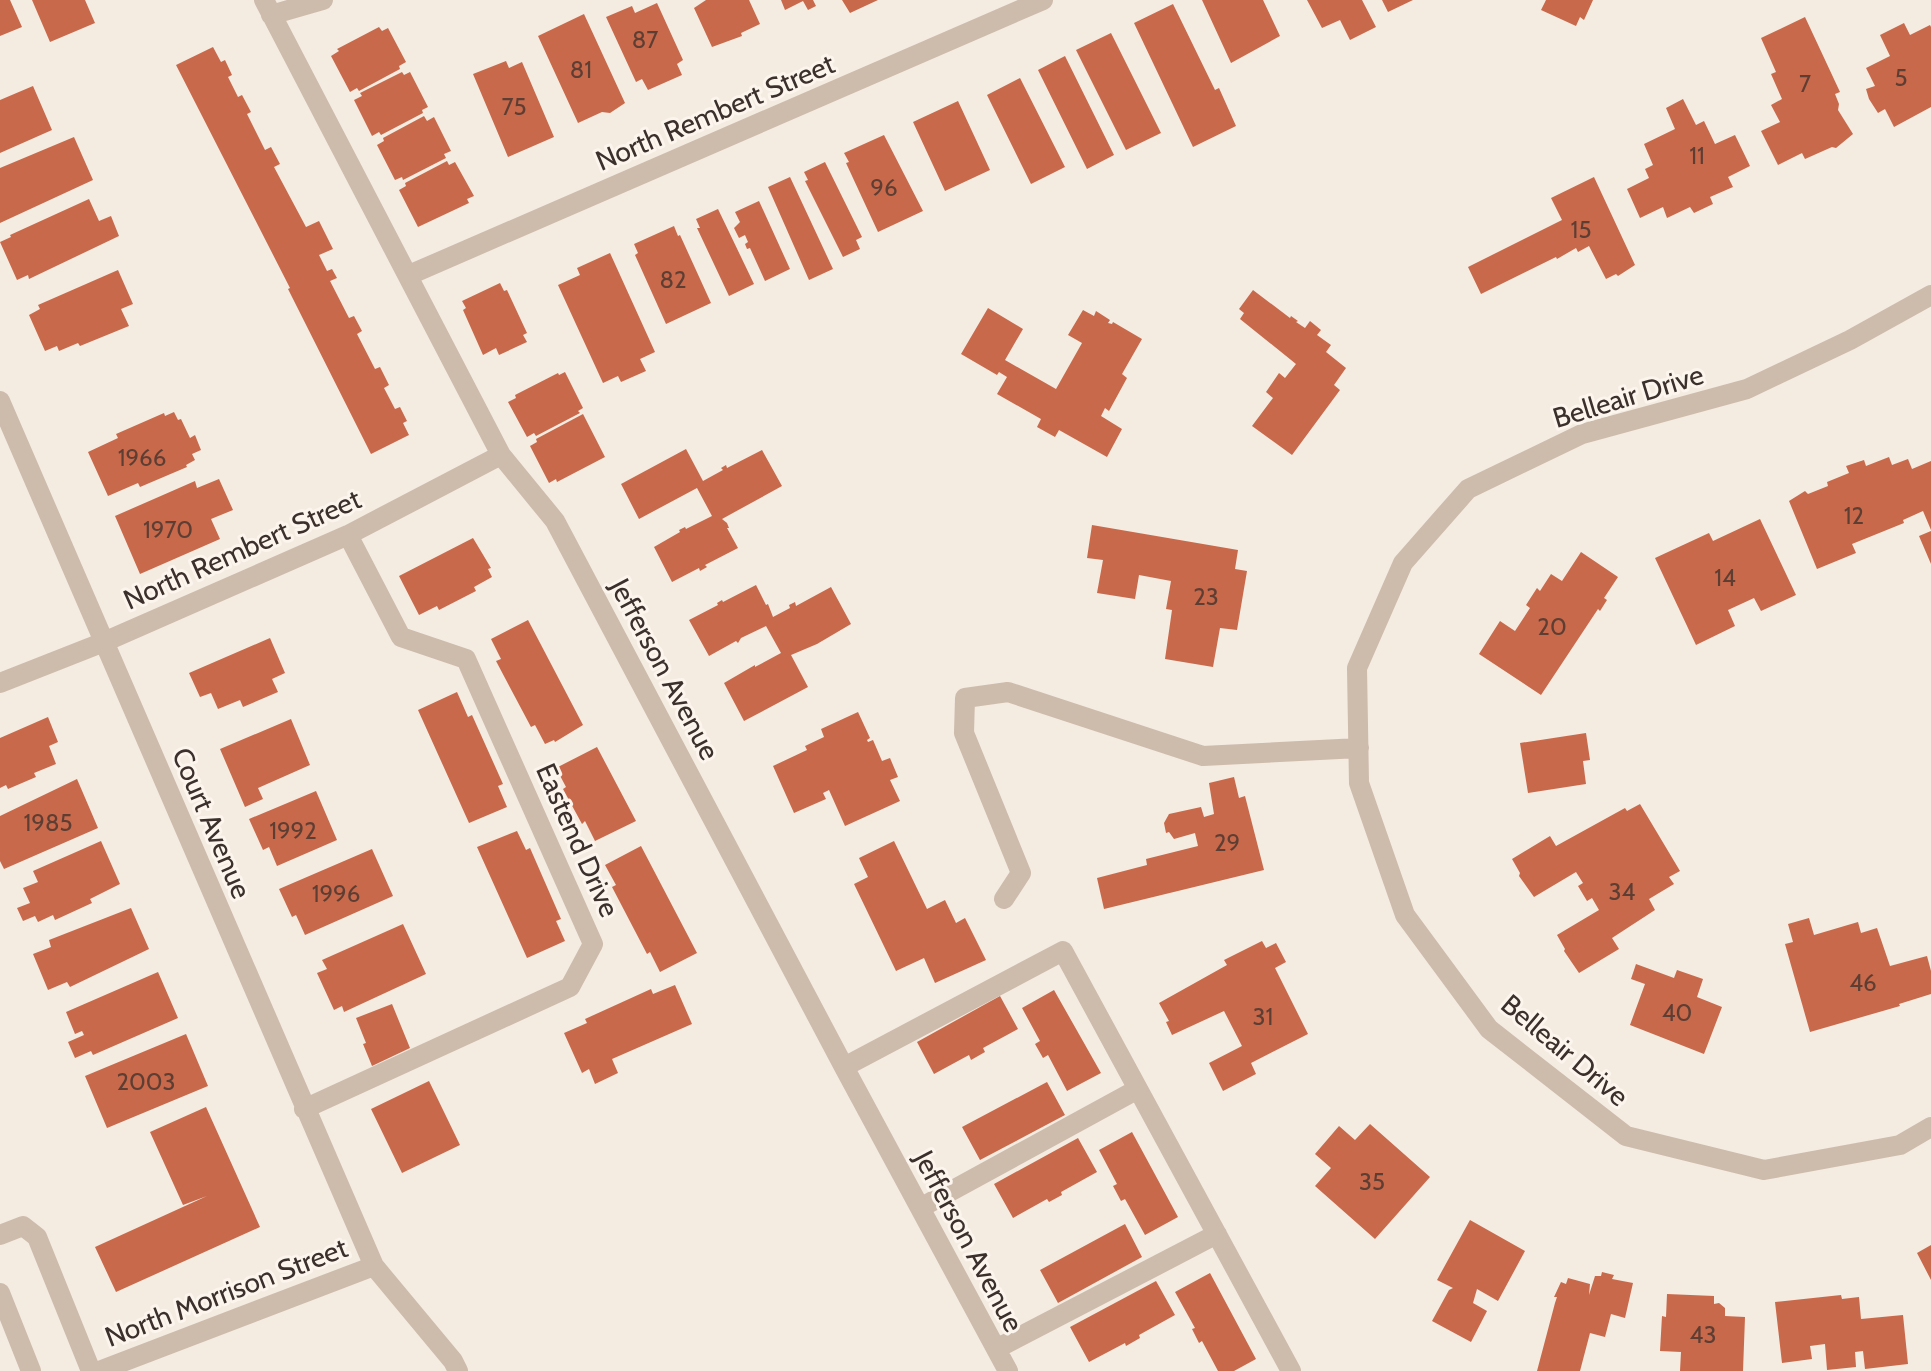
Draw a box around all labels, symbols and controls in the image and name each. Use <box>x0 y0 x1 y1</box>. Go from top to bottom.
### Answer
house number: 87 <box>632 25 658 54</box>
street label: North Rembert Street <box>590 46 840 178</box>
house number: 81 <box>570 55 592 84</box>
house number: 5 <box>1895 63 1907 92</box>
house number: 7 <box>1799 69 1811 98</box>
house number: 75 <box>501 92 527 121</box>
house number: 11 <box>1689 141 1705 170</box>
house number: 96 <box>870 173 898 202</box>
house number: 15 <box>1571 215 1591 244</box>
house number: 82 <box>659 265 687 294</box>
street label: Belleair Drive <box>1549 357 1707 435</box>
house number: 1966 <box>118 443 166 472</box>
street label: North Rembert Street <box>118 481 366 617</box>
house number: 12 <box>1844 501 1864 530</box>
house number: 1970 <box>143 515 193 544</box>
house number: 14 <box>1714 563 1736 592</box>
street label: Jefferson Avenue <box>603 572 727 765</box>
house number: 23 <box>1193 582 1219 611</box>
house number: 20 <box>1537 612 1567 641</box>
street label: Court Avenue <box>165 743 259 903</box>
street label: Eastend Drive <box>529 758 627 922</box>
house number: 1985 <box>24 808 72 837</box>
house number: 1992 <box>269 816 317 845</box>
house number: 29 <box>1214 828 1240 857</box>
house number: 34 <box>1609 877 1636 906</box>
house number: 1996 <box>312 879 360 908</box>
house number: 46 <box>1849 968 1877 997</box>
street label: Belleair Drive <box>1494 987 1636 1113</box>
house number: 40 <box>1662 998 1692 1027</box>
house number: 31 <box>1253 1002 1273 1031</box>
house number: 2003 <box>116 1067 176 1096</box>
street label: Jefferson Avenue <box>907 1144 1031 1337</box>
house number: 35 <box>1359 1167 1385 1196</box>
street label: North Morrison Street <box>100 1230 352 1354</box>
house number: 43 <box>1690 1320 1716 1349</box>

